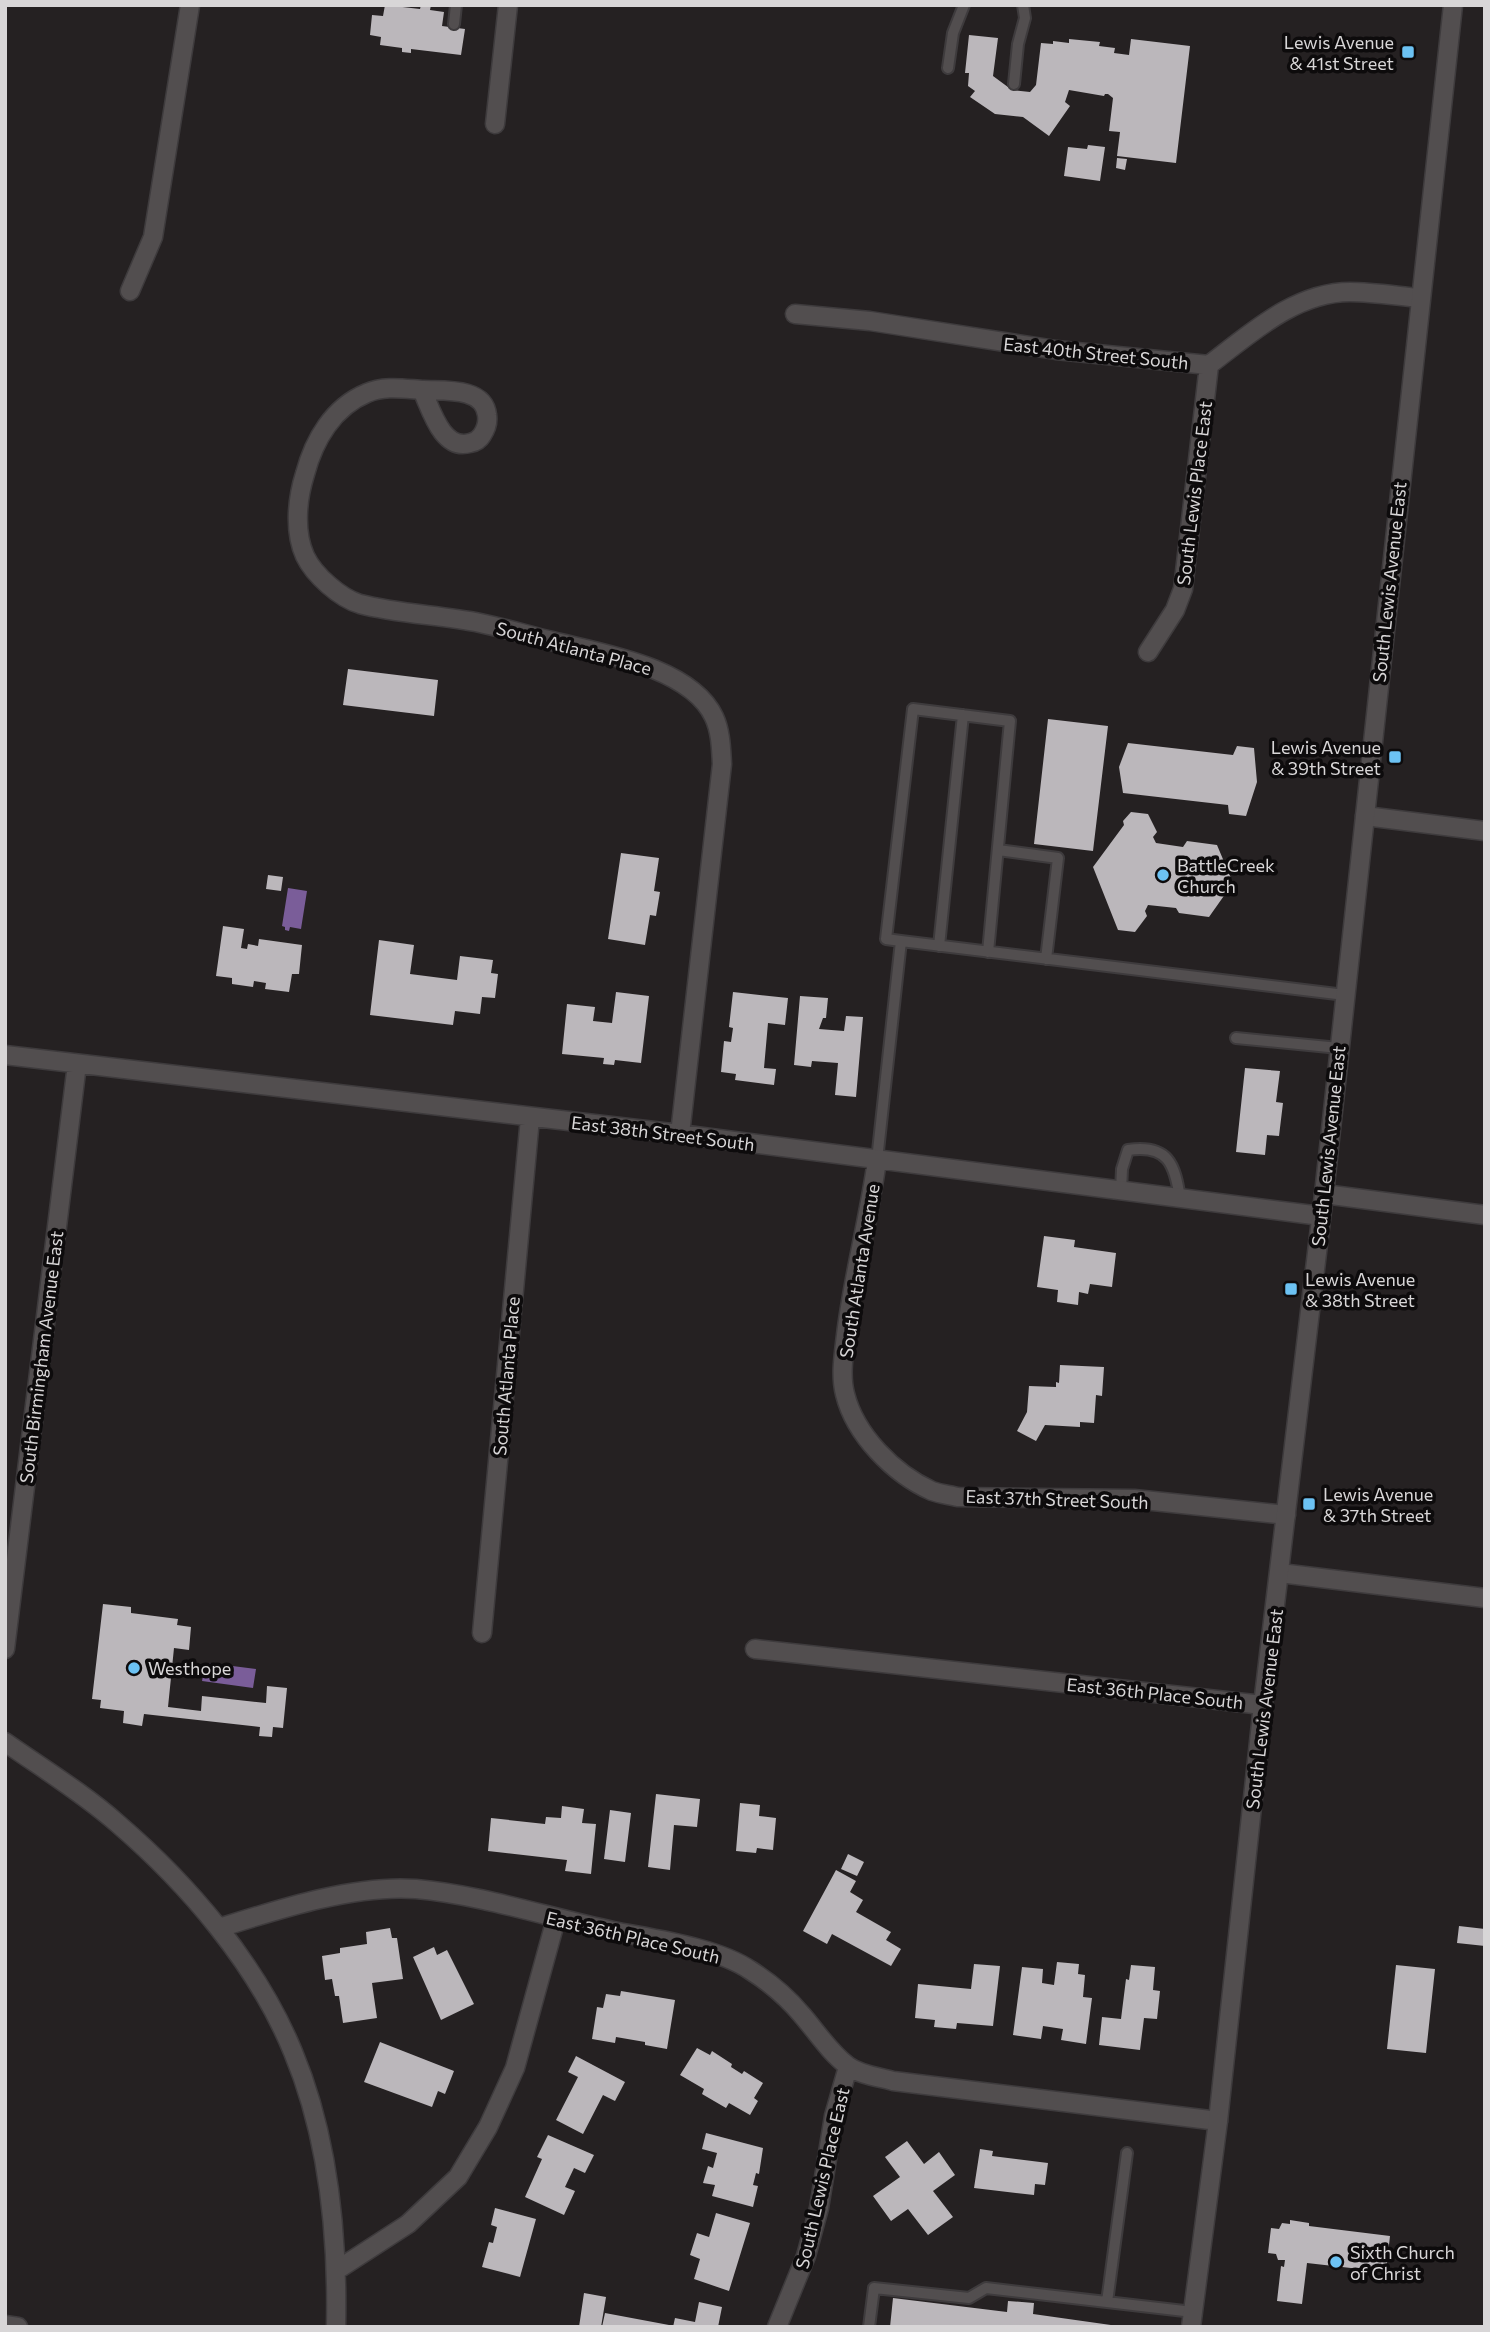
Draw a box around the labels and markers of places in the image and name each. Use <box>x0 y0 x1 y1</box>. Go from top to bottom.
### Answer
place label: Lewis Avenue & 41st Street <box>1284 31 1394 74</box>
marker: Lewis Avenue & 41st Street <box>1400 44 1416 60</box>
place label: Lewis Avenue & 39th Street <box>1271 736 1381 779</box>
marker: Lewis Avenue & 39th Street <box>1387 749 1403 765</box>
place label: BattleCreek Church <box>1177 854 1275 897</box>
marker: BattleCreek Church <box>1155 867 1171 883</box>
place label: Lewis Avenue & 38th Street <box>1305 1268 1415 1311</box>
marker: Lewis Avenue & 38th Street <box>1283 1281 1299 1297</box>
place label: Lewis Avenue & 37th Street <box>1323 1483 1433 1526</box>
marker: Lewis Avenue & 37th Street <box>1301 1496 1317 1512</box>
place label: Westhope <box>148 1657 231 1679</box>
marker: Westhope <box>126 1660 142 1676</box>
place label: Sixth Church of Christ <box>1350 2241 1455 2284</box>
marker: Sixth Church of Christ <box>1328 2254 1344 2270</box>

